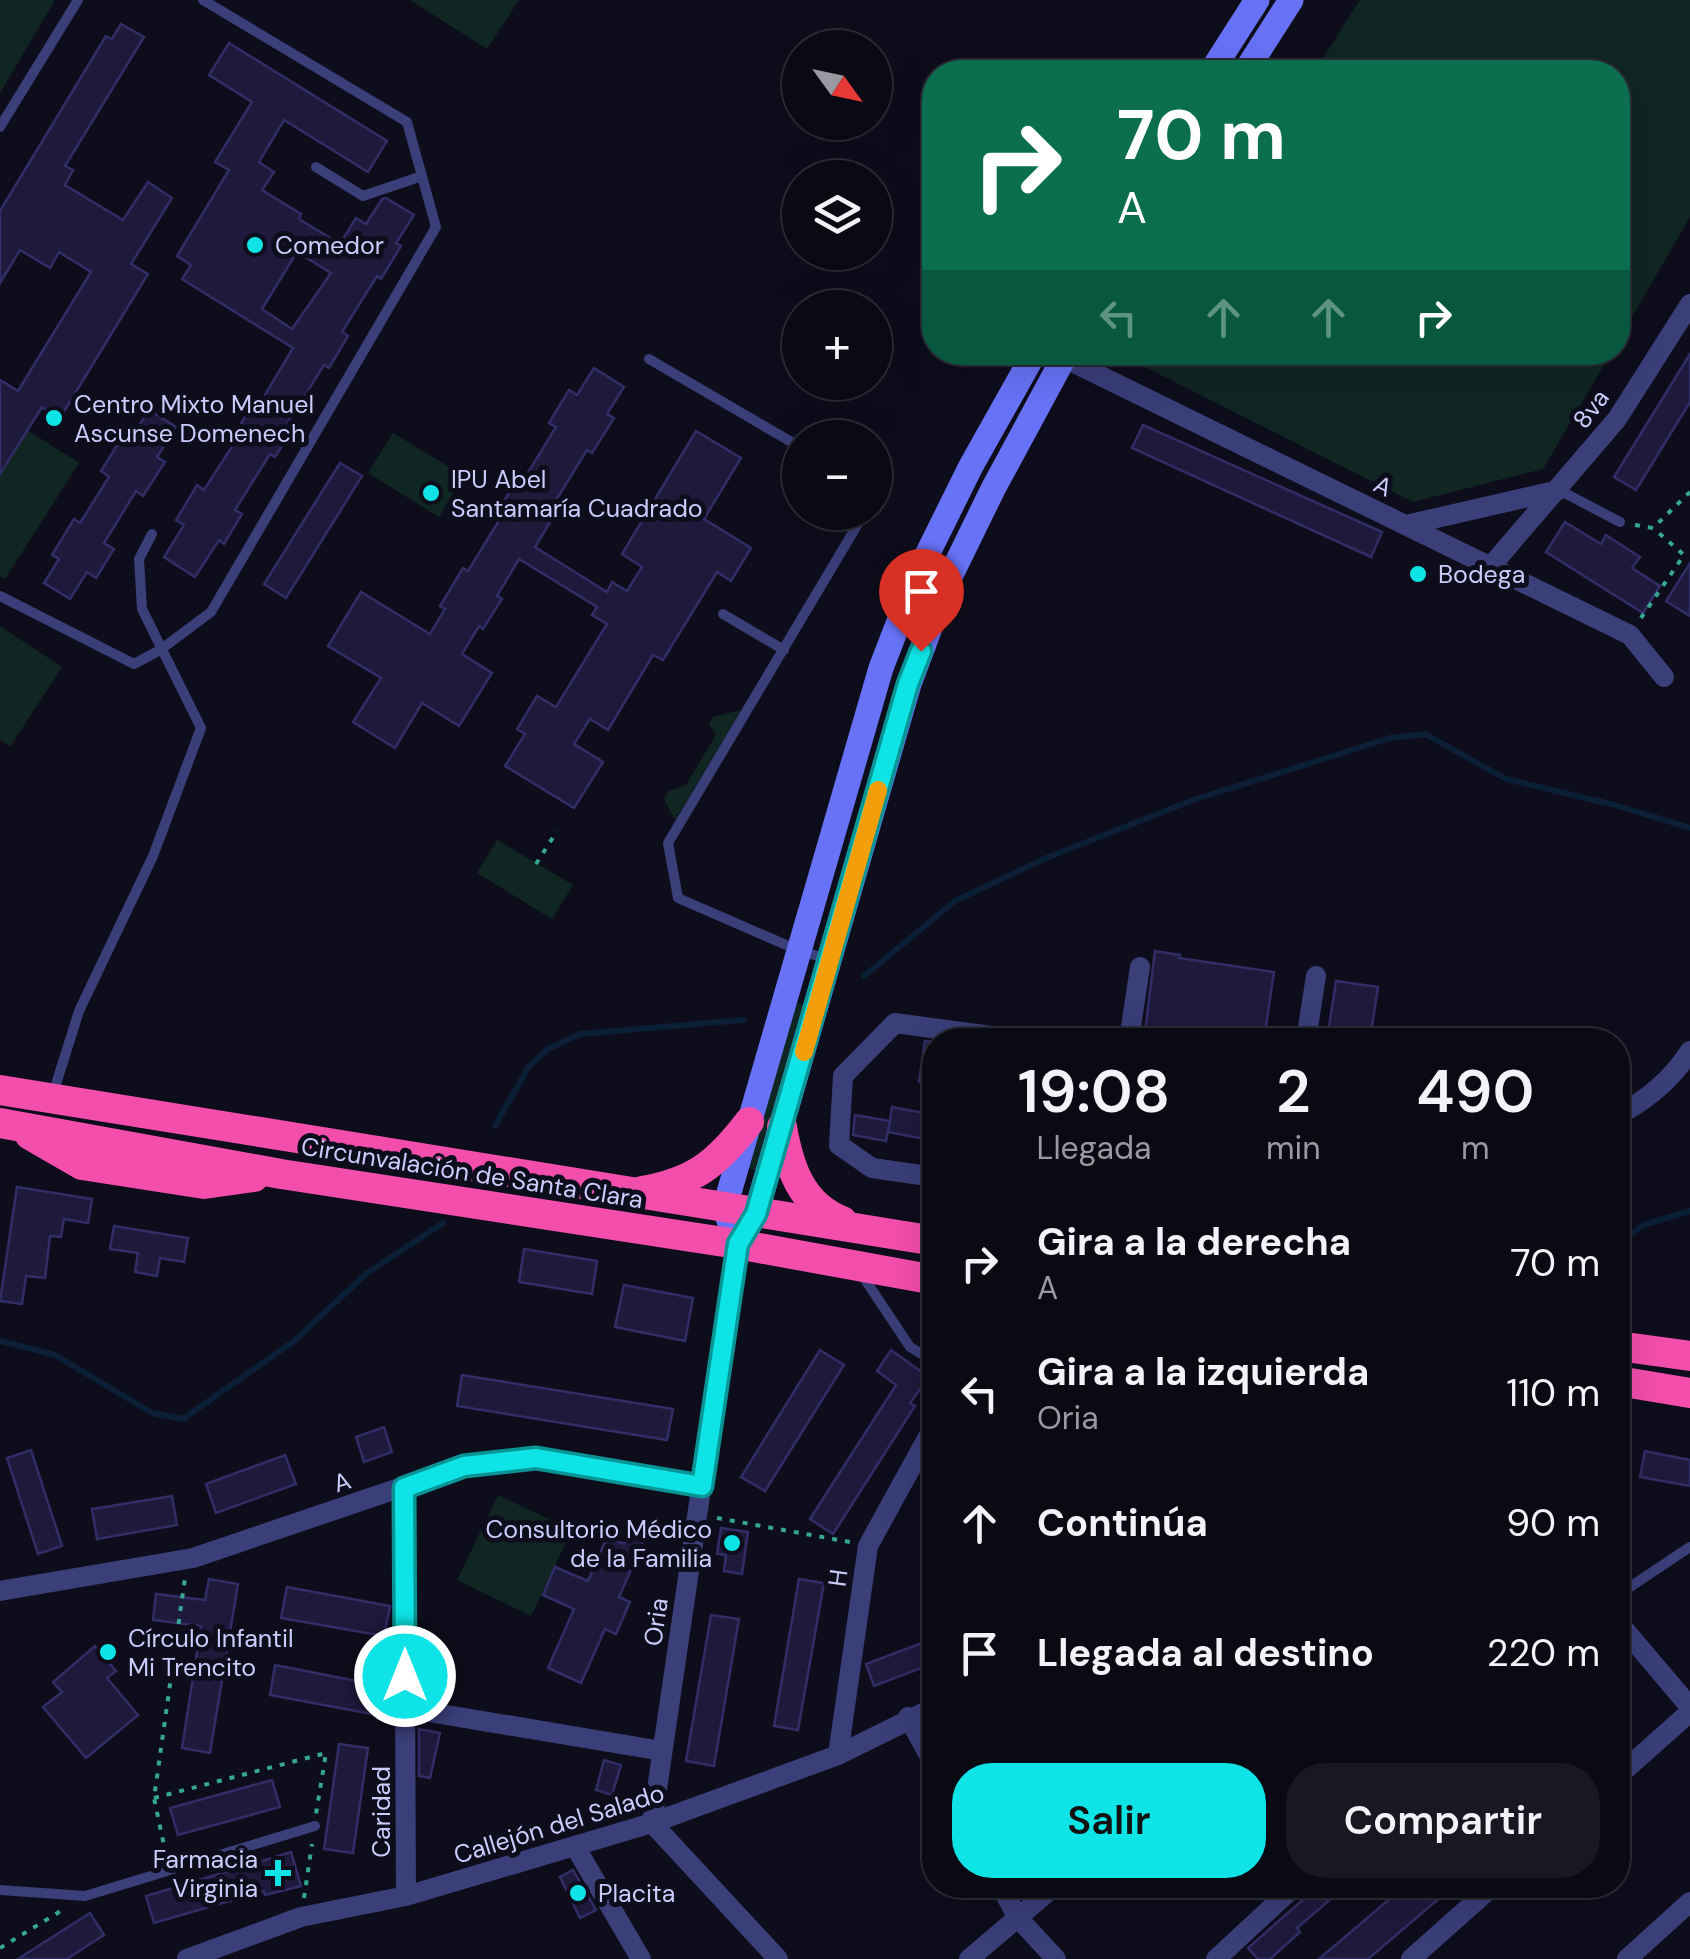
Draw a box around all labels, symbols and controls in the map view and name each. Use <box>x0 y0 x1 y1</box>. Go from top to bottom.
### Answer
north arrow <box>782 30 892 140</box>
map controls <box>782 30 892 530</box>
text: 70 m <box>1117 90 1286 181</box>
icon: right <box>952 100 1082 230</box>
button: layers <box>782 160 892 270</box>
text: A <box>1117 178 1147 237</box>
place label: Comedor <box>275 229 384 262</box>
marker: Comedor <box>244 234 266 256</box>
button: + <box>782 290 892 400</box>
icon: left <box>1091 290 1146 345</box>
icon: ahead <box>1196 290 1251 345</box>
icon: ahead <box>1301 290 1356 345</box>
icon: right <box>1406 290 1461 345</box>
street label: 8va <box>1565 383 1617 435</box>
place label: Centro Mixto Manuel Ascunse Domenech <box>74 388 314 450</box>
marker: Centro Mixto Manuel Ascunse Domenech <box>43 407 65 429</box>
button: − <box>782 420 892 530</box>
place label: IPU Abel Santamaría Cuadrado <box>451 463 703 525</box>
street label: A <box>1368 468 1398 504</box>
marker: IPU Abel Santamaría Cuadrado <box>420 482 442 504</box>
pin <box>879 549 964 652</box>
place label: Bodega <box>1438 558 1525 591</box>
marker: Bodega <box>1407 563 1429 585</box>
icon: arrive <box>894 564 949 619</box>
text: 19:08 <box>1018 1052 1170 1131</box>
text: 2 <box>1276 1052 1311 1131</box>
text: 490 <box>1416 1052 1534 1131</box>
text: Llegada <box>1037 1127 1151 1169</box>
text: min <box>1266 1127 1321 1169</box>
text: m <box>1461 1127 1490 1169</box>
street label: Circunvalación de Santa Clara <box>299 1130 645 1216</box>
text: Gira a la derecha <box>1037 1217 1351 1267</box>
icon: right <box>952 1236 1007 1291</box>
text: 70 m <box>1510 1238 1600 1288</box>
text: A <box>1037 1267 1058 1309</box>
text: Gira a la izquierda <box>1037 1347 1369 1397</box>
icon: left <box>952 1366 1007 1421</box>
text: 110 m <box>1506 1368 1600 1418</box>
text: Oria <box>1037 1397 1099 1439</box>
street label: A <box>329 1464 355 1500</box>
icon: ahead <box>952 1496 1007 1551</box>
text: Continúa <box>1037 1498 1208 1548</box>
text: 90 m <box>1506 1498 1600 1548</box>
place label: Consultorio Médico de la Familia <box>485 1513 712 1575</box>
marker: Consultorio Médico de la Familia <box>721 1532 743 1554</box>
street label: H <box>820 1567 856 1589</box>
street label: Oria <box>636 1596 676 1648</box>
place label: Círculo Infantil Mi Trencito <box>128 1622 293 1684</box>
position arrow <box>353 1624 457 1728</box>
icon: arrive <box>952 1626 1007 1681</box>
text: Llegada al destino <box>1037 1628 1374 1678</box>
text: 220 m <box>1487 1628 1600 1678</box>
marker: Círculo Infantil Mi Trencito <box>97 1641 119 1663</box>
button: Salir <box>952 1763 1266 1878</box>
button: Compartir <box>1286 1763 1600 1878</box>
street label: Caridad <box>365 1766 398 1858</box>
street label: Callejón del Salado <box>450 1776 668 1872</box>
place label: Farmacia Virginia <box>153 1843 258 1905</box>
marker: Farmacia Virginia <box>267 1862 289 1884</box>
place label: Placita <box>598 1877 675 1910</box>
marker: Placita <box>567 1882 589 1904</box>

